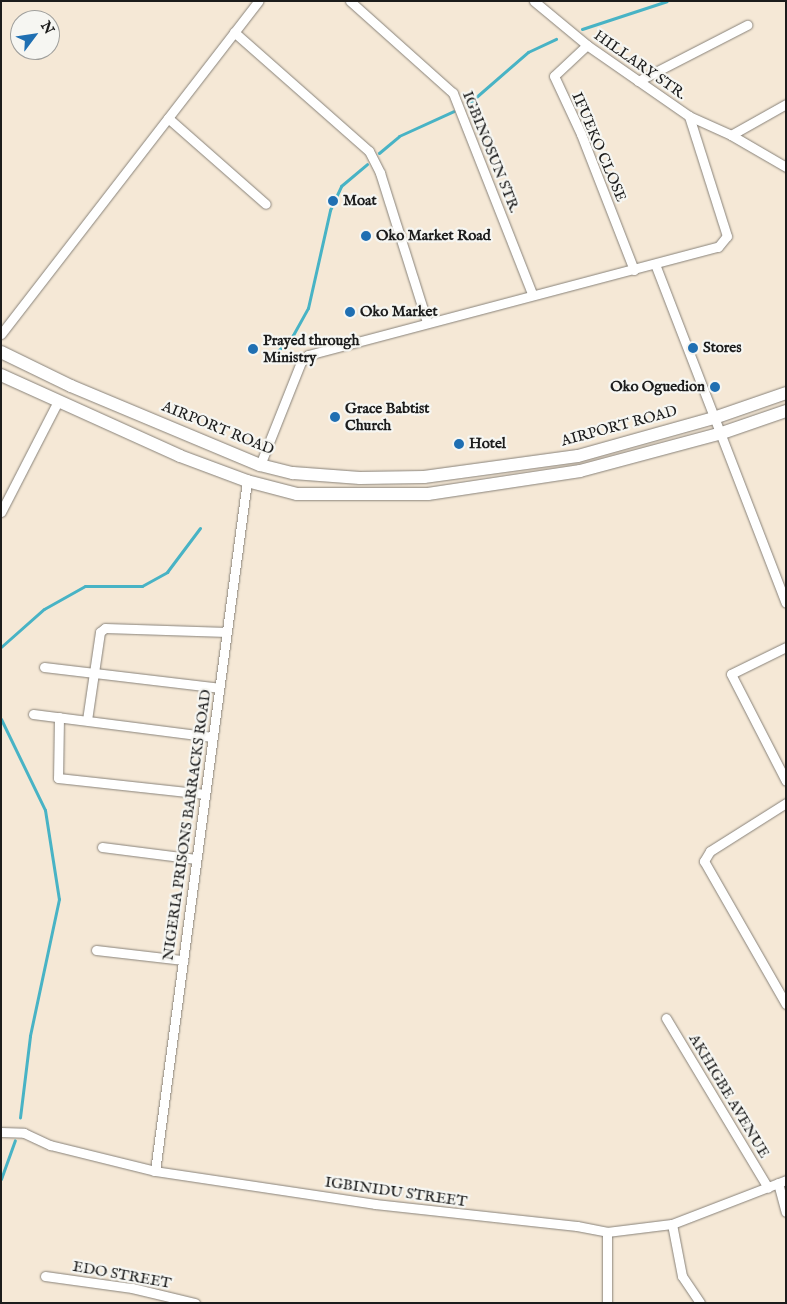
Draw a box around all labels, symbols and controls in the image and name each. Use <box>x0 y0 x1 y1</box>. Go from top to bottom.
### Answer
north arrow <box>10 10 60 60</box>
text: N <box>36 18 58 38</box>
street label: HILLARY STR. <box>590 26 690 104</box>
street label: IGBINOSUN STR. <box>458 89 524 215</box>
street label: IFUEKO CLOSE <box>568 90 630 204</box>
place label: Moat <box>343 192 377 210</box>
marker: Moat <box>327 195 339 207</box>
place label: Oko Market Road <box>376 227 491 245</box>
marker: Oko Market Road <box>360 230 372 242</box>
place label: Oko Market <box>360 303 438 321</box>
marker: Oko Market <box>344 306 356 318</box>
place label: Prayed through Ministry <box>263 331 359 366</box>
place label: Stores <box>703 339 742 357</box>
marker: Stores <box>687 342 699 354</box>
marker: Prayed through Ministry <box>247 343 259 355</box>
place label: Oko Oguedion <box>610 378 705 396</box>
marker: Oko Oguedion <box>709 381 721 393</box>
street label: AIRPORT ROAD <box>159 397 277 459</box>
place label: Grace Babtist Church <box>345 399 430 434</box>
street label: AIRPORT ROAD <box>559 402 679 450</box>
marker: Grace Babtist Church <box>329 411 341 423</box>
place label: Hotel <box>469 435 506 453</box>
marker: Hotel <box>453 438 465 450</box>
street label: NIGERIA PRISONS BARRACKS ROAD <box>159 688 215 962</box>
street label: AKHIGBE AVENUE <box>685 1031 773 1161</box>
street label: IGBINIDU STREET <box>324 1173 468 1211</box>
street label: EDO STREET <box>71 1257 173 1293</box>

